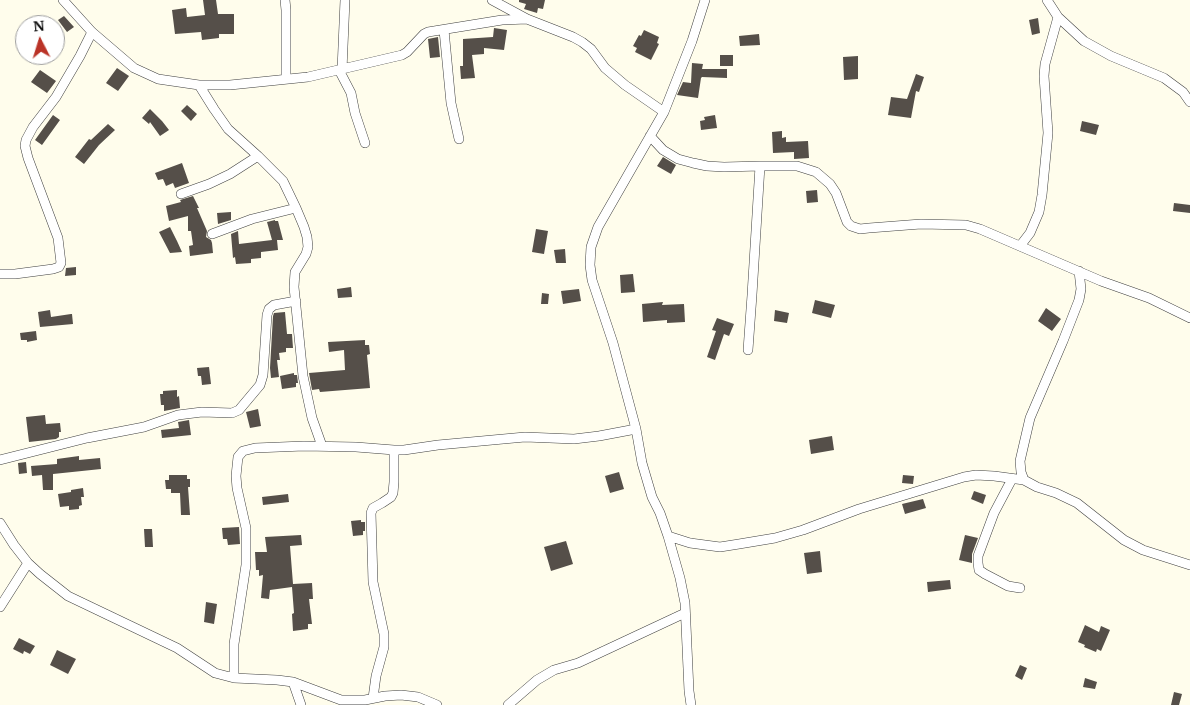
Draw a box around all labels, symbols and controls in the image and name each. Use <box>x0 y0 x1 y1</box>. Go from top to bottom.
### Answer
north arrow <box>15 15 65 65</box>
text: N <box>32 17 45 36</box>

